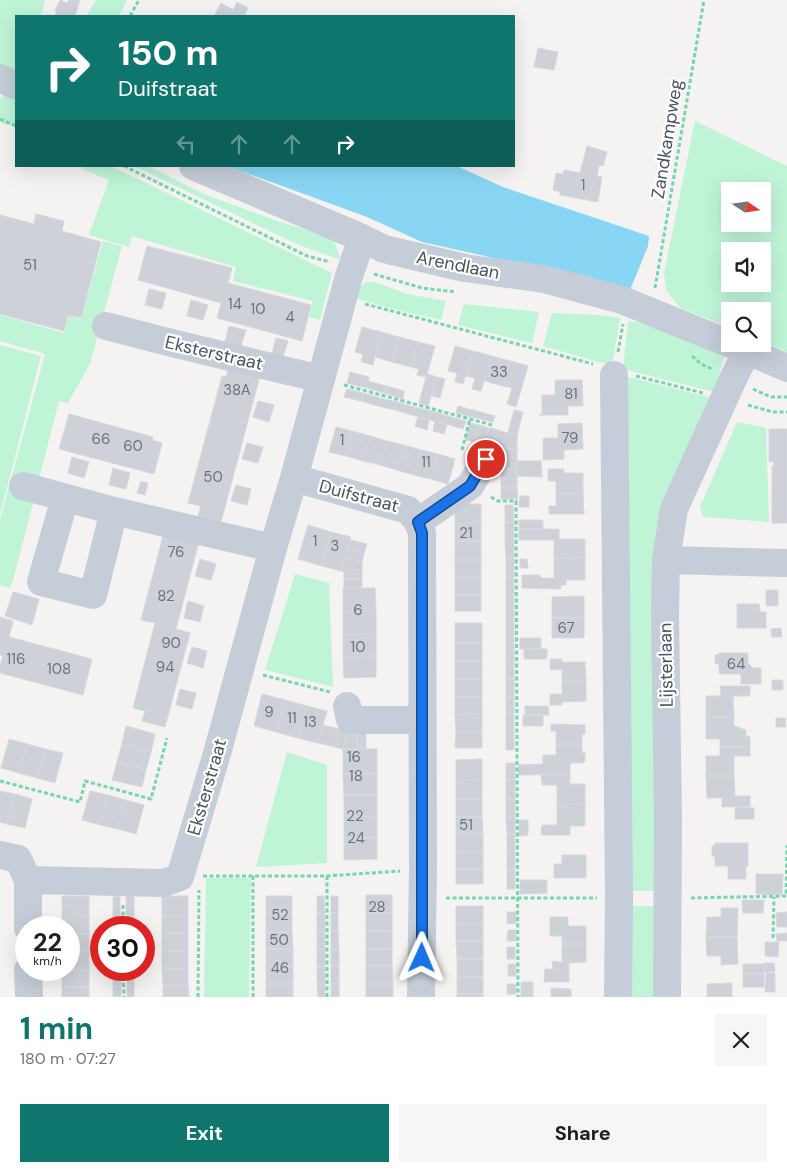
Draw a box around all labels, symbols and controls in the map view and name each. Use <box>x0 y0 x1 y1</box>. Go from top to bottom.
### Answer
text: 150 m <box>118 30 218 76</box>
icon: right <box>35 35 100 100</box>
text: Duifstraat <box>118 74 218 103</box>
street label: Zandkampweg <box>646 78 688 200</box>
icon: left <box>172 130 200 158</box>
icon: ahead <box>225 130 253 158</box>
icon: ahead <box>278 130 306 158</box>
icon: right <box>331 130 359 158</box>
house number: 1 <box>581 175 585 195</box>
north arrow <box>721 182 771 232</box>
map controls <box>721 182 771 352</box>
button: sound <box>721 242 771 292</box>
street label: Arendlaan <box>414 245 502 285</box>
house number: 51 <box>23 255 37 275</box>
house number: 14 <box>228 294 242 314</box>
house number: 10 <box>251 299 265 319</box>
button: search <box>721 302 771 352</box>
house number: 4 <box>285 307 295 327</box>
street label: Eksterstraat <box>163 330 265 376</box>
house number: 33 <box>490 362 508 382</box>
house number: 38A <box>223 380 251 400</box>
house number: 81 <box>564 384 578 404</box>
house number: 79 <box>561 428 579 448</box>
house number: 66 <box>92 429 110 449</box>
house number: 1 <box>340 430 344 450</box>
house number: 60 <box>123 436 143 456</box>
pin <box>465 438 507 480</box>
icon: arrive <box>472 445 500 473</box>
house number: 11 <box>421 452 431 472</box>
house number: 50 <box>203 467 223 487</box>
street label: Duifstraat <box>317 474 401 518</box>
house number: 21 <box>459 523 473 543</box>
house number: 1 <box>313 531 317 551</box>
house number: 3 <box>331 536 339 556</box>
house number: 76 <box>167 542 185 562</box>
house number: 82 <box>157 586 175 606</box>
house number: 6 <box>353 600 363 620</box>
house number: 67 <box>557 618 575 638</box>
street label: Lijsterlaan <box>653 623 679 707</box>
house number: 90 <box>161 633 181 653</box>
house number: 10 <box>351 637 365 657</box>
house number: 116 <box>7 649 25 669</box>
house number: 64 <box>727 654 745 674</box>
house number: 94 <box>156 657 174 677</box>
house number: 108 <box>47 659 71 679</box>
house number: 9 <box>264 702 274 722</box>
house number: 11 <box>287 708 297 728</box>
house number: 13 <box>303 712 317 732</box>
street label: Eksterstraat <box>182 736 232 838</box>
house number: 16 <box>347 747 361 767</box>
house number: 18 <box>349 766 363 786</box>
house number: 22 <box>346 806 364 826</box>
house number: 51 <box>459 815 473 835</box>
house number: 24 <box>347 828 365 848</box>
house number: 28 <box>368 897 386 917</box>
house number: 52 <box>271 905 289 925</box>
speed limit sign: 30 <box>90 916 155 981</box>
text: 22 <box>33 926 62 959</box>
house number: 50 <box>269 930 289 950</box>
position arrow <box>395 931 447 983</box>
text: km/h <box>33 953 62 969</box>
house number: 46 <box>271 958 289 978</box>
text: 1 min <box>20 1009 93 1048</box>
button: close <box>715 1014 767 1066</box>
text: 180 m · 07:27 <box>20 1048 116 1069</box>
button: Exit <box>20 1104 389 1162</box>
button: Share <box>399 1104 767 1162</box>

